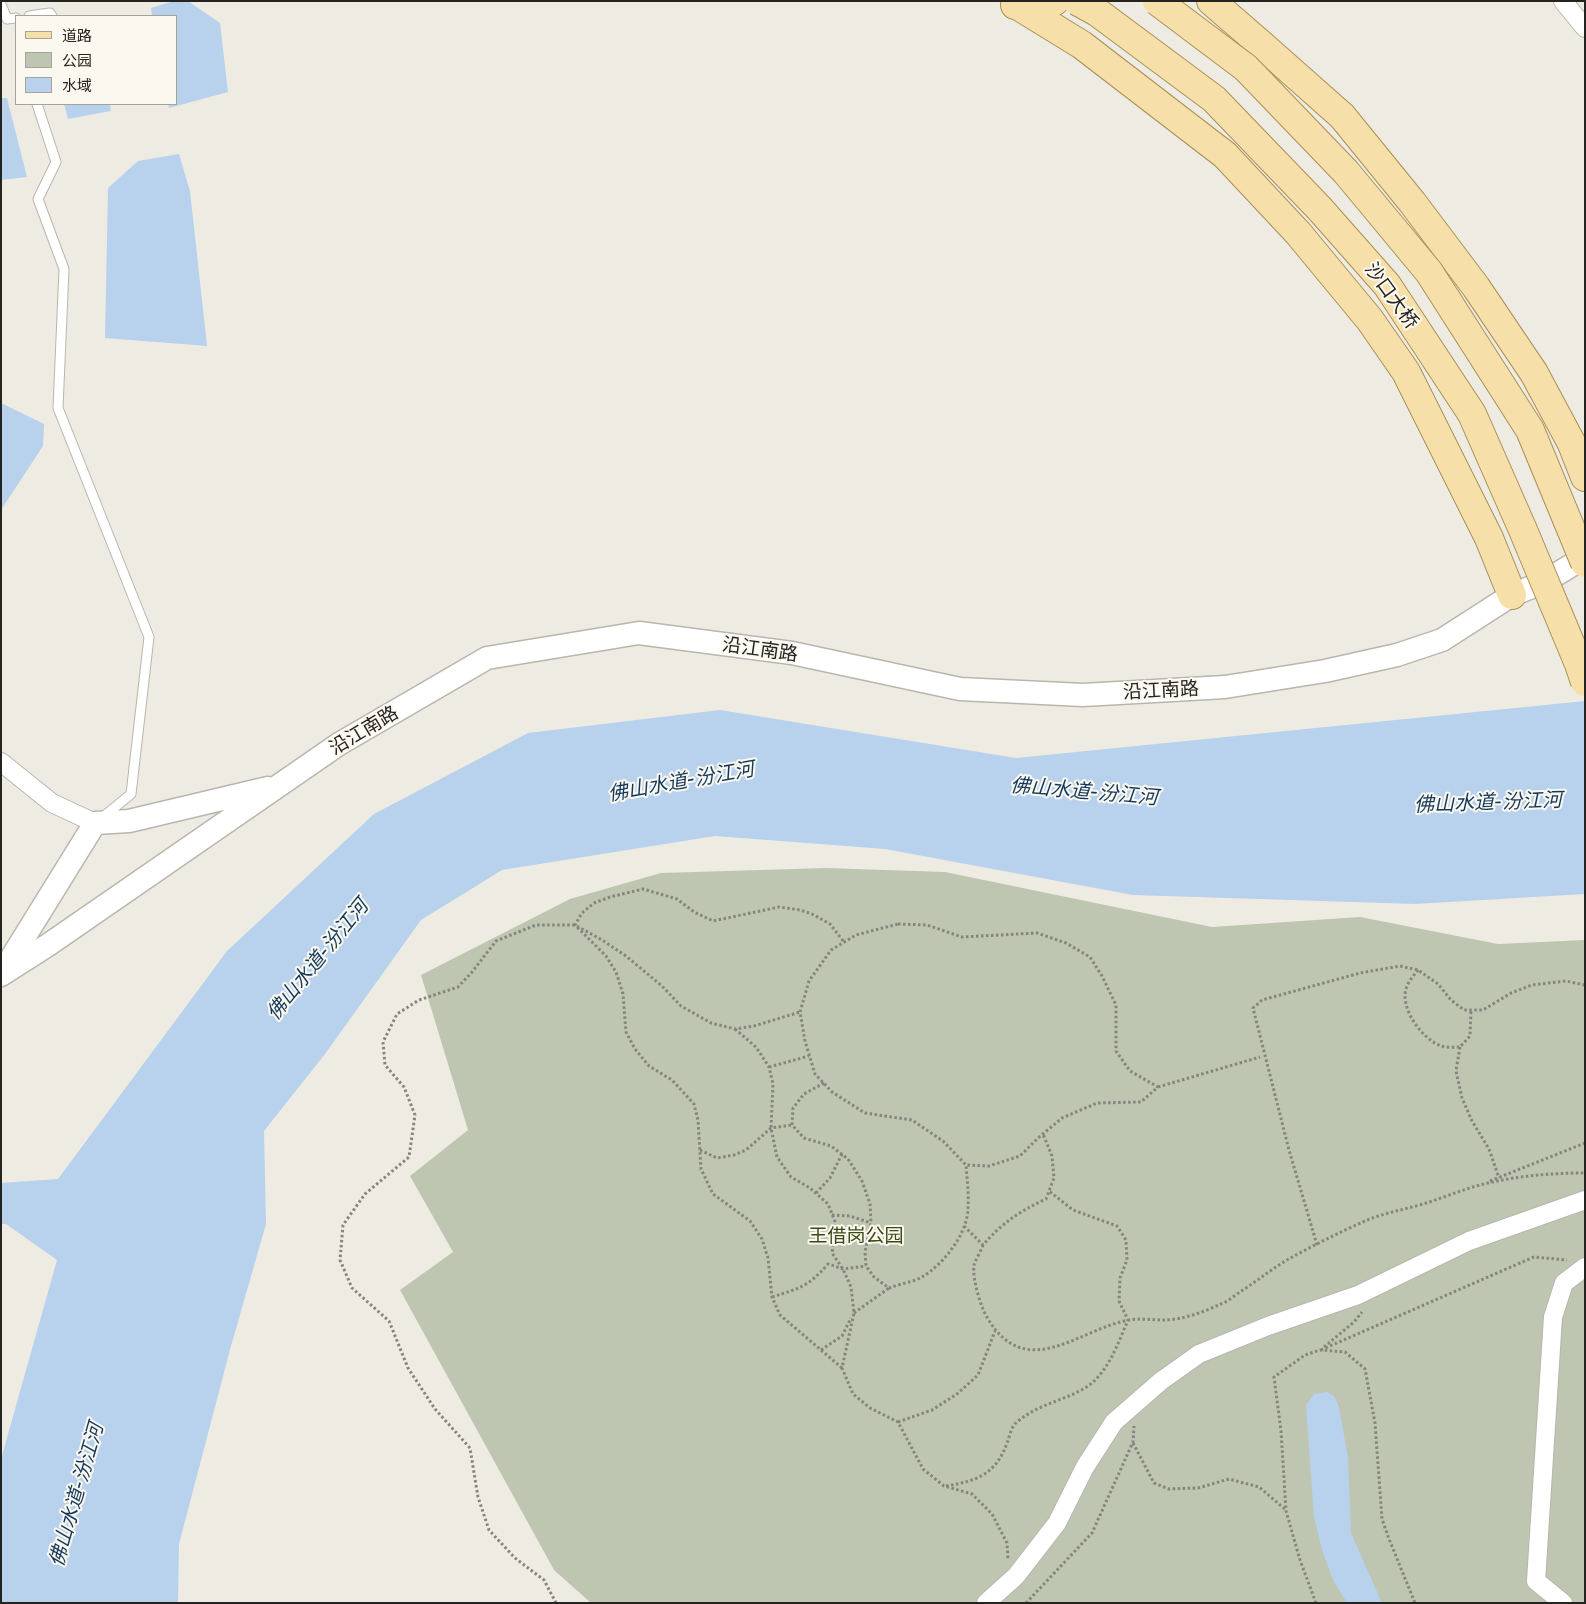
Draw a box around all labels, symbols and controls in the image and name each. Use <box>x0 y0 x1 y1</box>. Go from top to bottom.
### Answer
legend <box>15 15 178 105</box>
text: 道路 <box>62 27 92 45</box>
text: 公园 <box>62 52 92 70</box>
text: 水域 <box>62 77 92 95</box>
street label: 沙口大桥 <box>1359 259 1423 333</box>
street label: 沿江南路 <box>721 633 799 667</box>
street label: 沿江南路 <box>1122 678 1200 704</box>
street label: 沿江南路 <box>326 702 402 760</box>
water label: 佛山水道-汾江河 <box>606 757 756 807</box>
water label: 佛山水道-汾江河 <box>1009 774 1159 810</box>
water label: 佛山水道-汾江河 <box>1414 788 1562 818</box>
water label: 佛山水道-汾江河 <box>262 895 374 1025</box>
park label: 王借岗公园 <box>809 1225 903 1247</box>
water label: 佛山水道-汾江河 <box>45 1421 109 1569</box>

